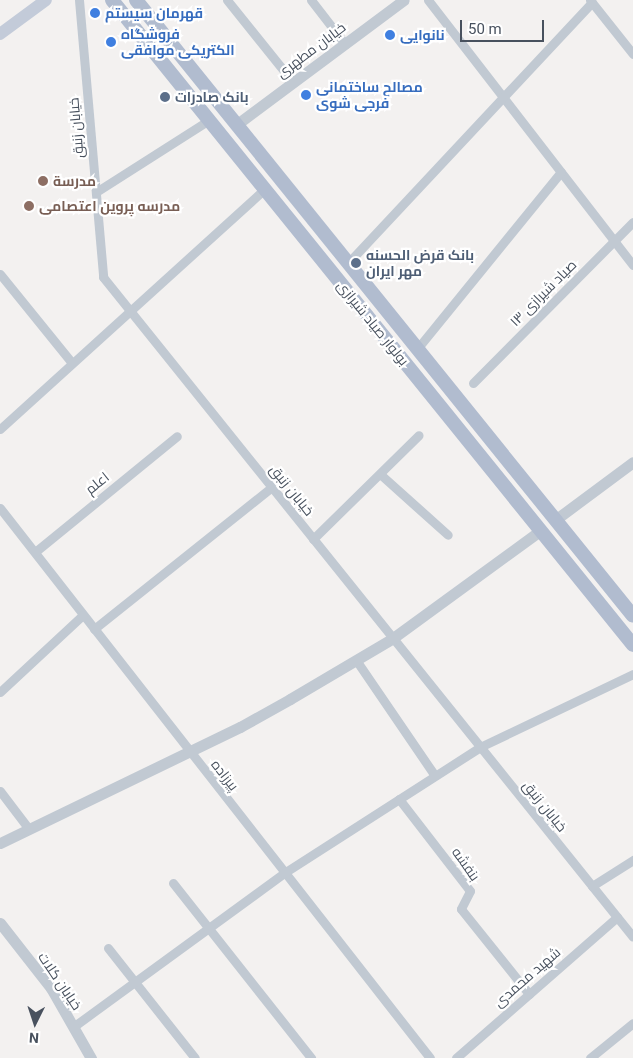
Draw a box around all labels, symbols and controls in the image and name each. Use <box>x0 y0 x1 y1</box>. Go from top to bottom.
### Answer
place label: قهرمان سیستم <box>105 5 203 21</box>
marker: قهرمان سیستم <box>89 7 101 19</box>
scale bar <box>463 10 547 42</box>
street label: خیابان مطهری <box>273 19 349 81</box>
text: 50 m <box>468 20 502 38</box>
place label: فروشگاه الکتریکی موافقی <box>121 26 235 58</box>
place label: نانوایی <box>400 27 445 43</box>
marker: نانوایی <box>384 29 396 41</box>
marker: فروشگاه الکتریکی موافقی <box>105 36 117 48</box>
place label: مصالح ساختمانی فرجی شوی <box>316 79 423 111</box>
place label: بانک صادرات <box>175 89 249 105</box>
marker: مصالح ساختمانی فرجی شوی <box>300 89 312 101</box>
marker: بانک صادرات <box>159 91 171 103</box>
street label: خیابان زنبق <box>65 97 87 159</box>
place label: مدرسة <box>53 173 96 189</box>
marker: مدرسة <box>37 175 49 187</box>
place label: مدرسه پروین اعتصامی <box>39 198 180 214</box>
marker: مدرسه پروین اعتصامی <box>23 200 35 212</box>
place label: بانک قرض الحسنه مهر ایران <box>366 247 474 280</box>
street label: صیاد شیرازی ۱۳ <box>506 256 580 330</box>
marker: بانک قرض الحسنه مهر ایران <box>350 257 362 269</box>
street label: بولوار صیاد شیرازی <box>334 277 412 369</box>
street label: خیابان زنبق <box>266 461 318 519</box>
street label: اعلم <box>82 468 112 498</box>
street label: پیرزاده <box>208 756 242 794</box>
street label: خیابان زنبق <box>519 777 571 835</box>
street label: بنفشه <box>449 844 483 884</box>
street label: شهید محمدی <box>490 943 564 1011</box>
street label: خیابان کلات <box>35 949 85 1013</box>
north arrow <box>10 998 60 1048</box>
text: N <box>28 1030 39 1046</box>

